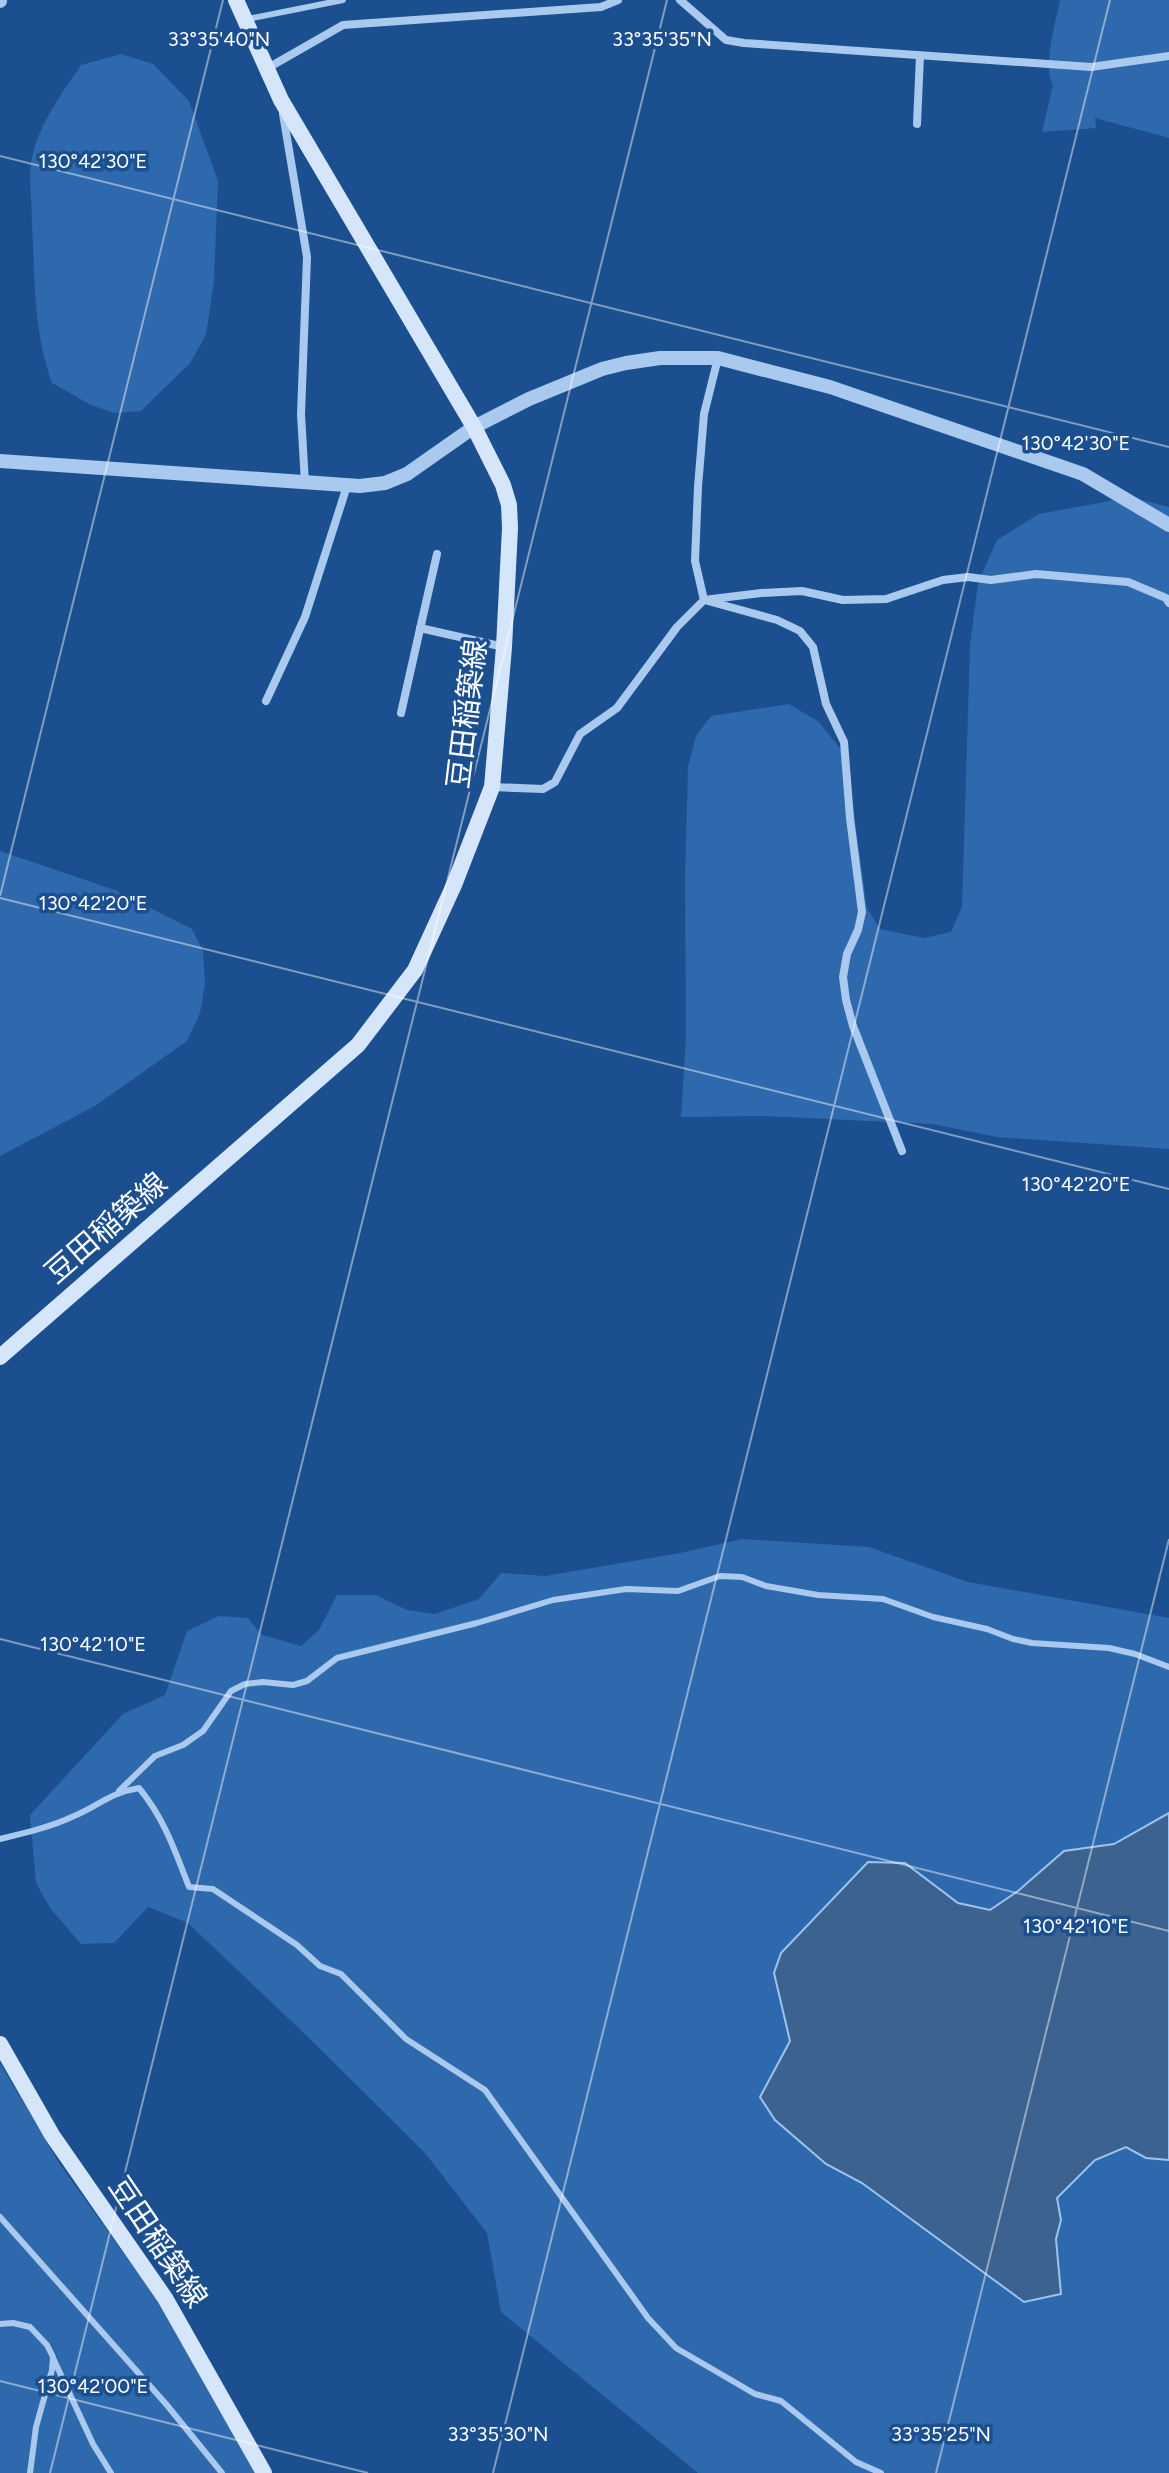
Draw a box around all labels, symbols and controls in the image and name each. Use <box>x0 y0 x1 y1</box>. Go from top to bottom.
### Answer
text: 33°35'40"N <box>168 27 270 51</box>
text: 33°35'35"N <box>612 27 712 51</box>
text: 130°42'30"E <box>39 149 147 173</box>
text: 130°42'30"E <box>1022 431 1130 455</box>
street label: 豆田稲築線 <box>439 637 494 791</box>
text: 130°42'20"E <box>38 891 148 915</box>
street label: 豆田稲築線 <box>37 1164 174 1291</box>
text: 130°42'20"E <box>1021 1172 1131 1196</box>
text: 130°42'10"E <box>40 1632 146 1656</box>
text: 130°42'10"E <box>1023 1914 1129 1938</box>
street label: 豆田稲築線 <box>101 2169 216 2314</box>
text: 130°42'00"E <box>38 2374 148 2398</box>
text: 33°35'30"N <box>447 2422 549 2446</box>
text: 33°35'25"N <box>891 2422 991 2446</box>

